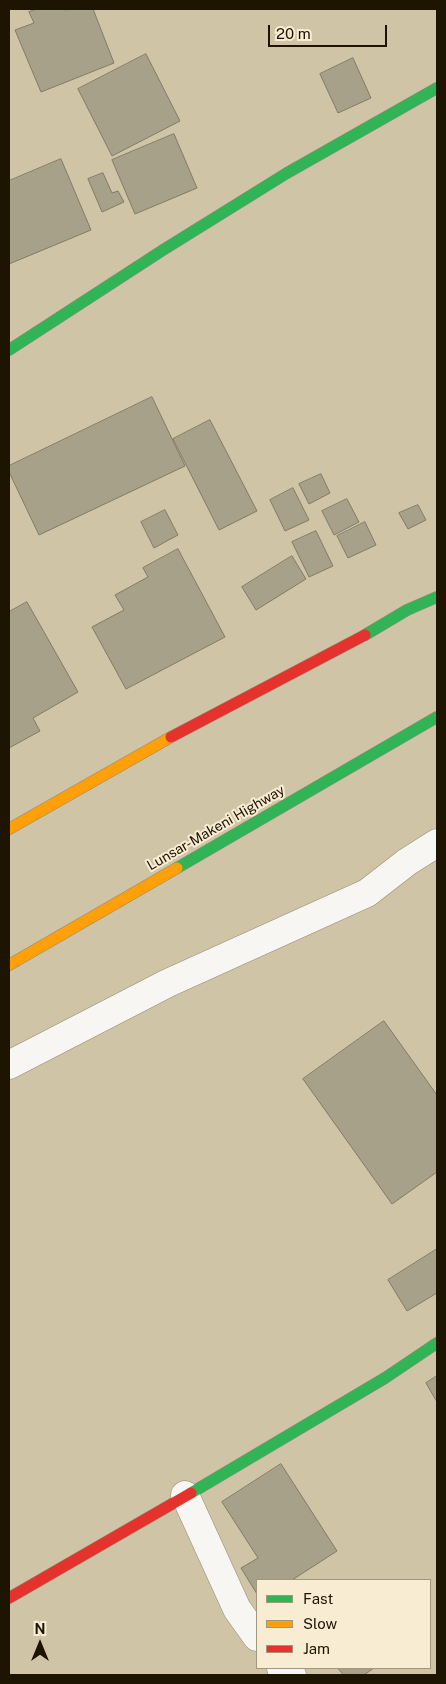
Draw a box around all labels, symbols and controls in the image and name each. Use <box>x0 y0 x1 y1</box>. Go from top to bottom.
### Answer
scale bar <box>271 15 390 47</box>
text: 20 m <box>276 25 311 42</box>
street label: Lunsar-Makeni Highway <box>144 782 288 874</box>
legend <box>256 1579 431 1669</box>
text: Fast <box>303 1590 333 1607</box>
text: Slow <box>303 1615 337 1632</box>
north arrow <box>15 1619 65 1669</box>
text: N <box>35 1621 45 1637</box>
text: Jam <box>303 1640 330 1657</box>

